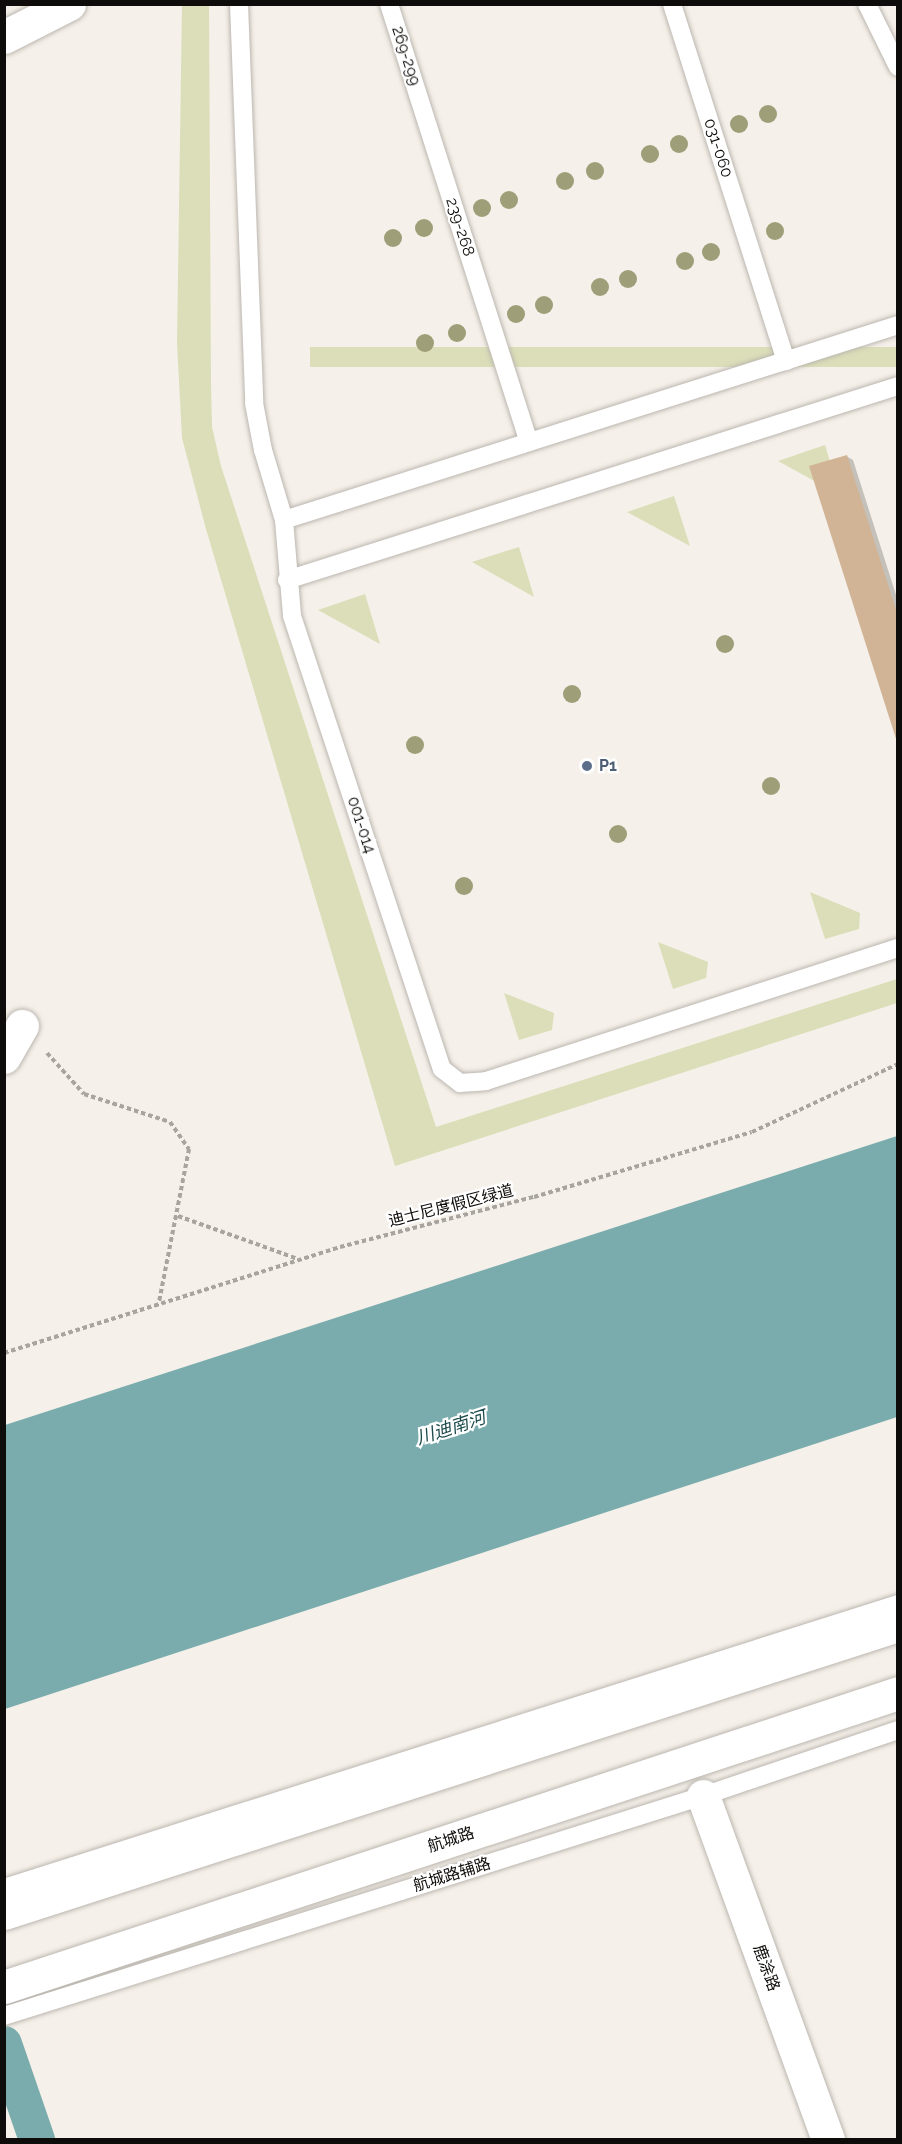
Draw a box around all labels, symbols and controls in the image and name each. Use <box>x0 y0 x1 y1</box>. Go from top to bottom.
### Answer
street label: 269-299 <box>387 24 425 88</box>
street label: 031-060 <box>699 116 737 180</box>
street label: 239-268 <box>442 195 478 259</box>
place label: P1 <box>599 756 617 776</box>
marker: P1 <box>580 759 594 773</box>
street label: 001-014 <box>343 794 379 856</box>
street label: 迪士尼度假区绿道 <box>387 1181 515 1231</box>
water label: 川迪南河 <box>413 1407 489 1449</box>
street label: 航城路 <box>425 1823 477 1857</box>
street label: 航城路辅路 <box>411 1854 493 1896</box>
street label: 鹿涂路 <box>749 1942 783 1994</box>

